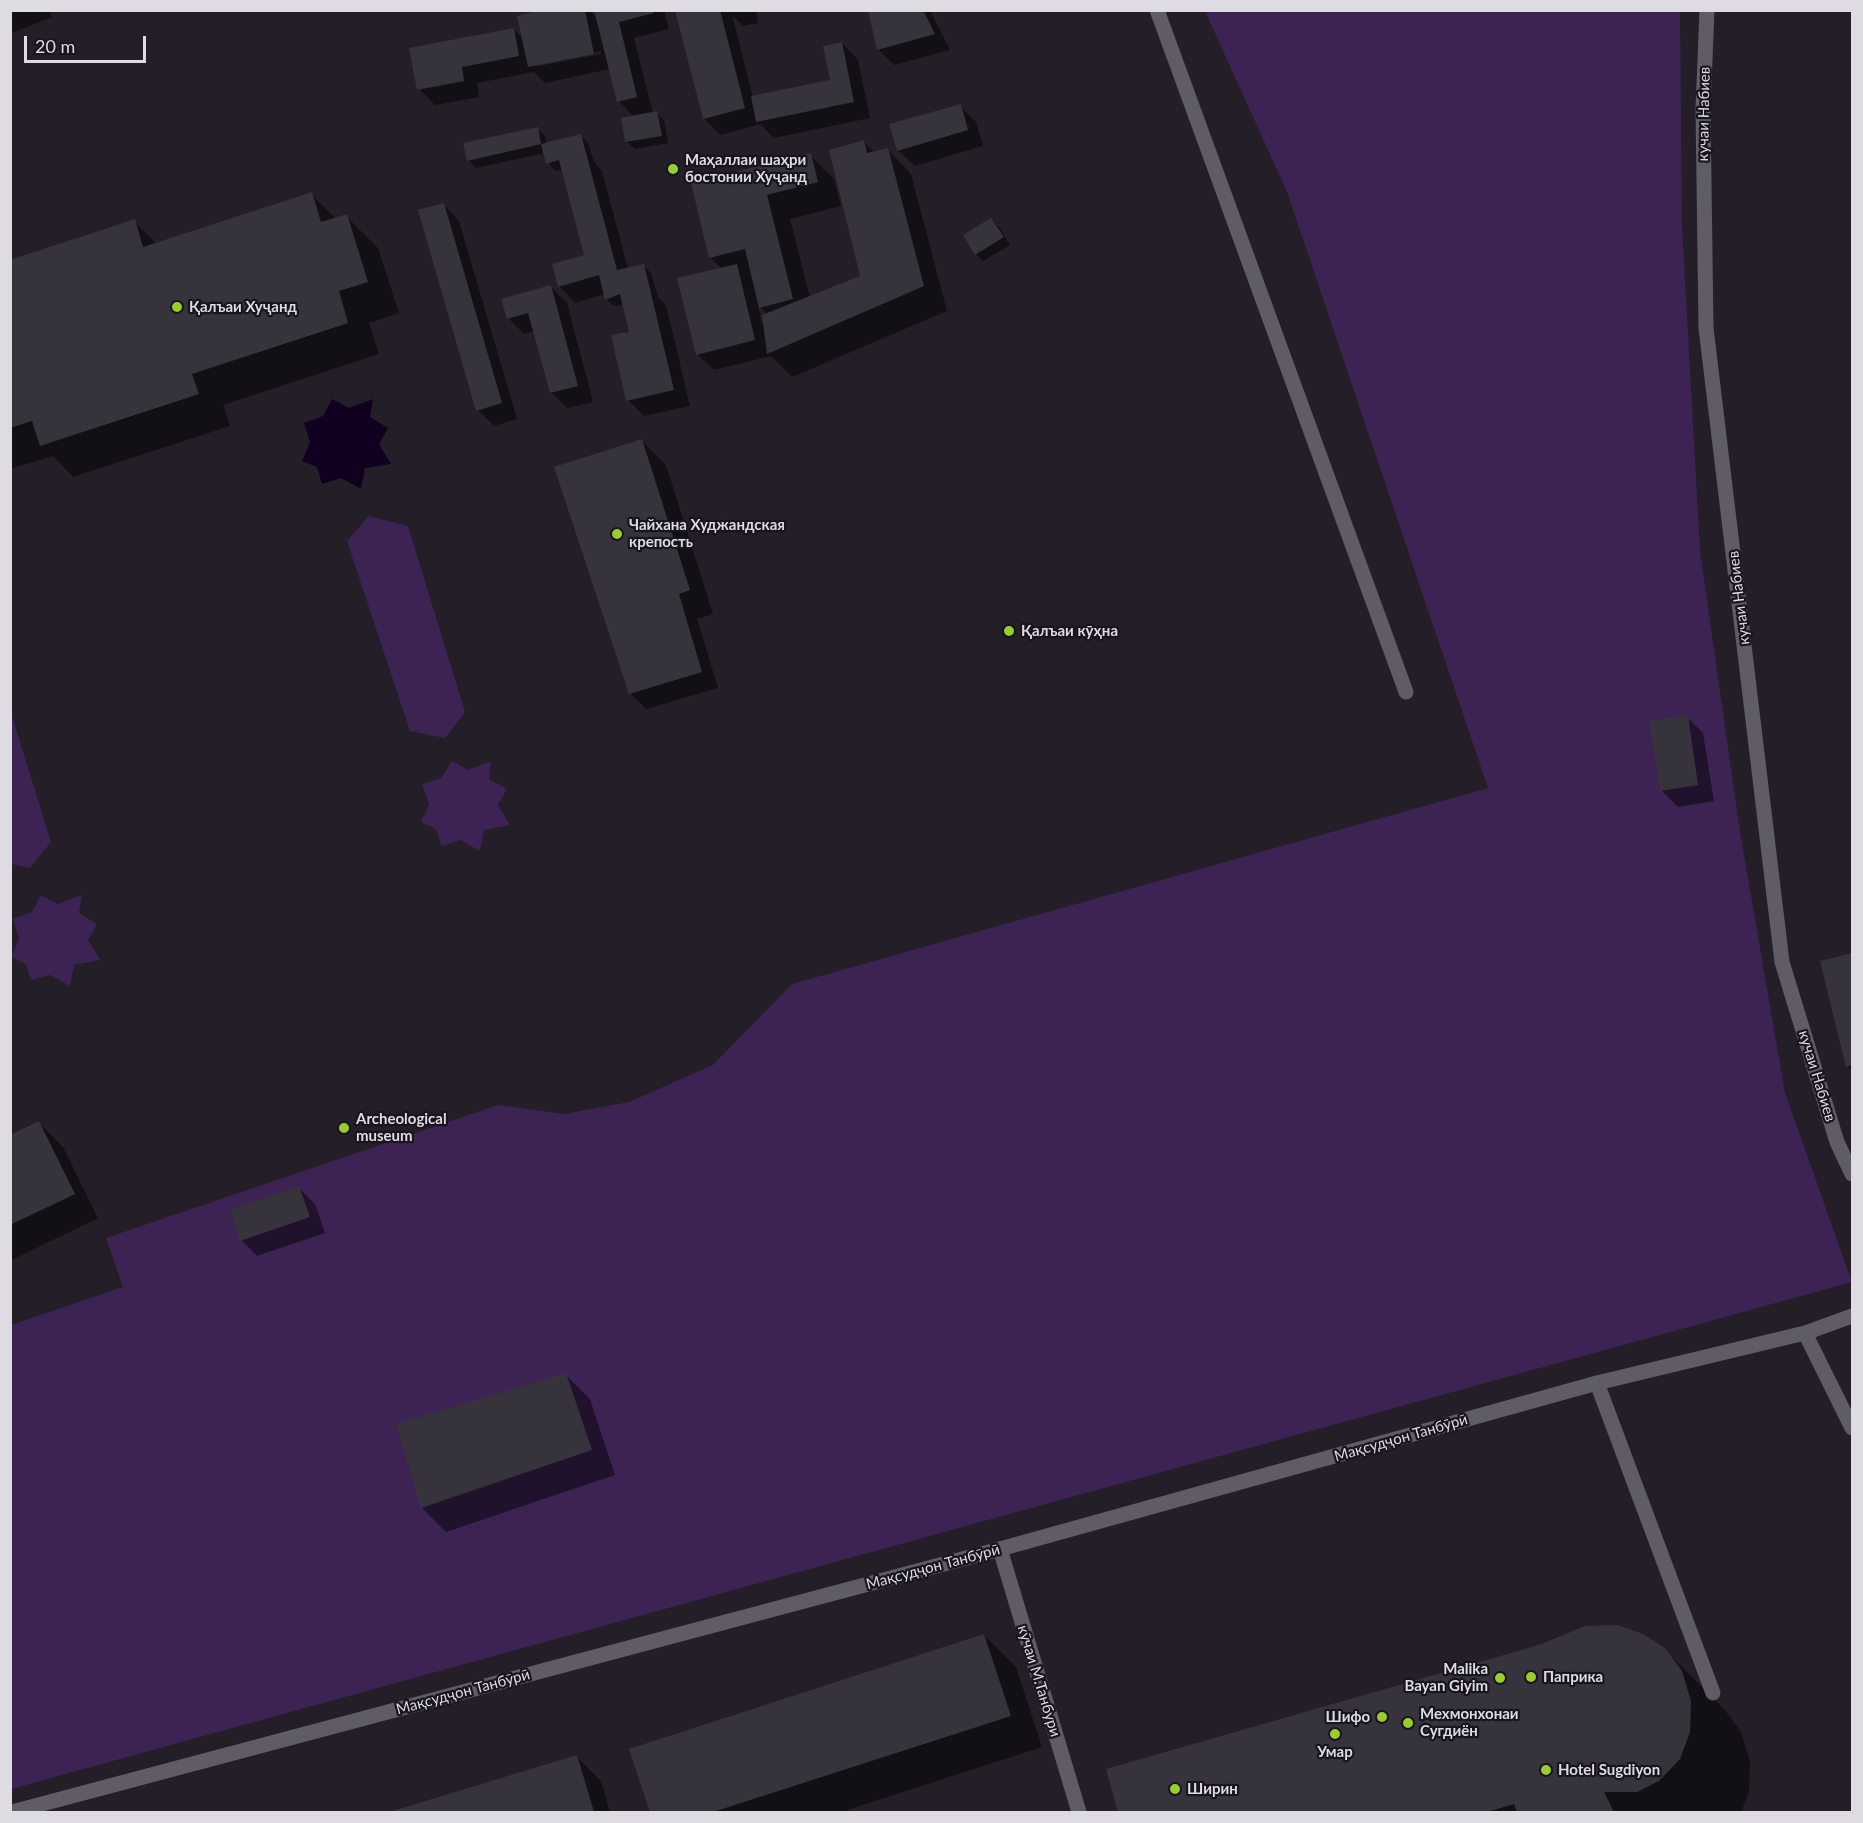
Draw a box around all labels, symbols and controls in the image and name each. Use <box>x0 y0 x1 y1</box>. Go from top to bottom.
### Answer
scale bar <box>27 24 148 62</box>
text: 20 m <box>35 35 75 57</box>
street label: кучаи Набиев <box>1694 67 1714 161</box>
place label: Маҳаллаи шаҳри бостонии Хуҷанд <box>685 151 807 186</box>
marker: Маҳаллаи шаҳри бостонии Хуҷанд <box>666 162 680 176</box>
place label: Қалъаи Хуҷанд <box>189 298 297 316</box>
marker: Қалъаи Хуҷанд <box>170 300 184 314</box>
place label: Чайхана Худжандская крепость <box>629 516 785 551</box>
marker: Чайхана Худжандская крепость <box>610 527 624 541</box>
street label: кучаи Набиев <box>1724 550 1754 646</box>
place label: Қалъаи кӯҳна <box>1021 622 1118 640</box>
marker: Қалъаи кӯҳна <box>1002 624 1016 638</box>
street label: кучаи Набиев <box>1795 1028 1839 1124</box>
place label: Archeological museum <box>356 1110 447 1145</box>
marker: Archeological museum <box>337 1121 351 1135</box>
street label: Мақсудҷон Танбӯрӣ <box>1332 1410 1470 1466</box>
street label: Мақсудҷон Танбӯрӣ <box>864 1540 1002 1594</box>
street label: кӯчаи М.Танбури <box>1013 1623 1065 1739</box>
place label: Malika Bayan Giyim <box>1404 1660 1488 1695</box>
street label: Мақсудҷон Танбӯрӣ <box>394 1665 532 1719</box>
place label: Паприка <box>1543 1668 1603 1686</box>
marker: Паприка <box>1524 1670 1538 1684</box>
marker: Malika Bayan Giyim <box>1493 1671 1507 1685</box>
place label: Мехмонхонаи Сугдиён <box>1420 1705 1519 1740</box>
place label: Шифо <box>1326 1708 1370 1726</box>
marker: Шифо <box>1375 1710 1389 1724</box>
marker: Мехмонхонаи Сугдиён <box>1401 1716 1415 1730</box>
marker: Умар <box>1328 1727 1342 1741</box>
place label: Умар <box>1317 1743 1353 1761</box>
place label: Hotel Sugdiyon <box>1558 1761 1660 1779</box>
marker: Hotel Sugdiyon <box>1539 1763 1553 1777</box>
place label: Ширин <box>1187 1780 1238 1798</box>
marker: Ширин <box>1168 1782 1182 1796</box>

